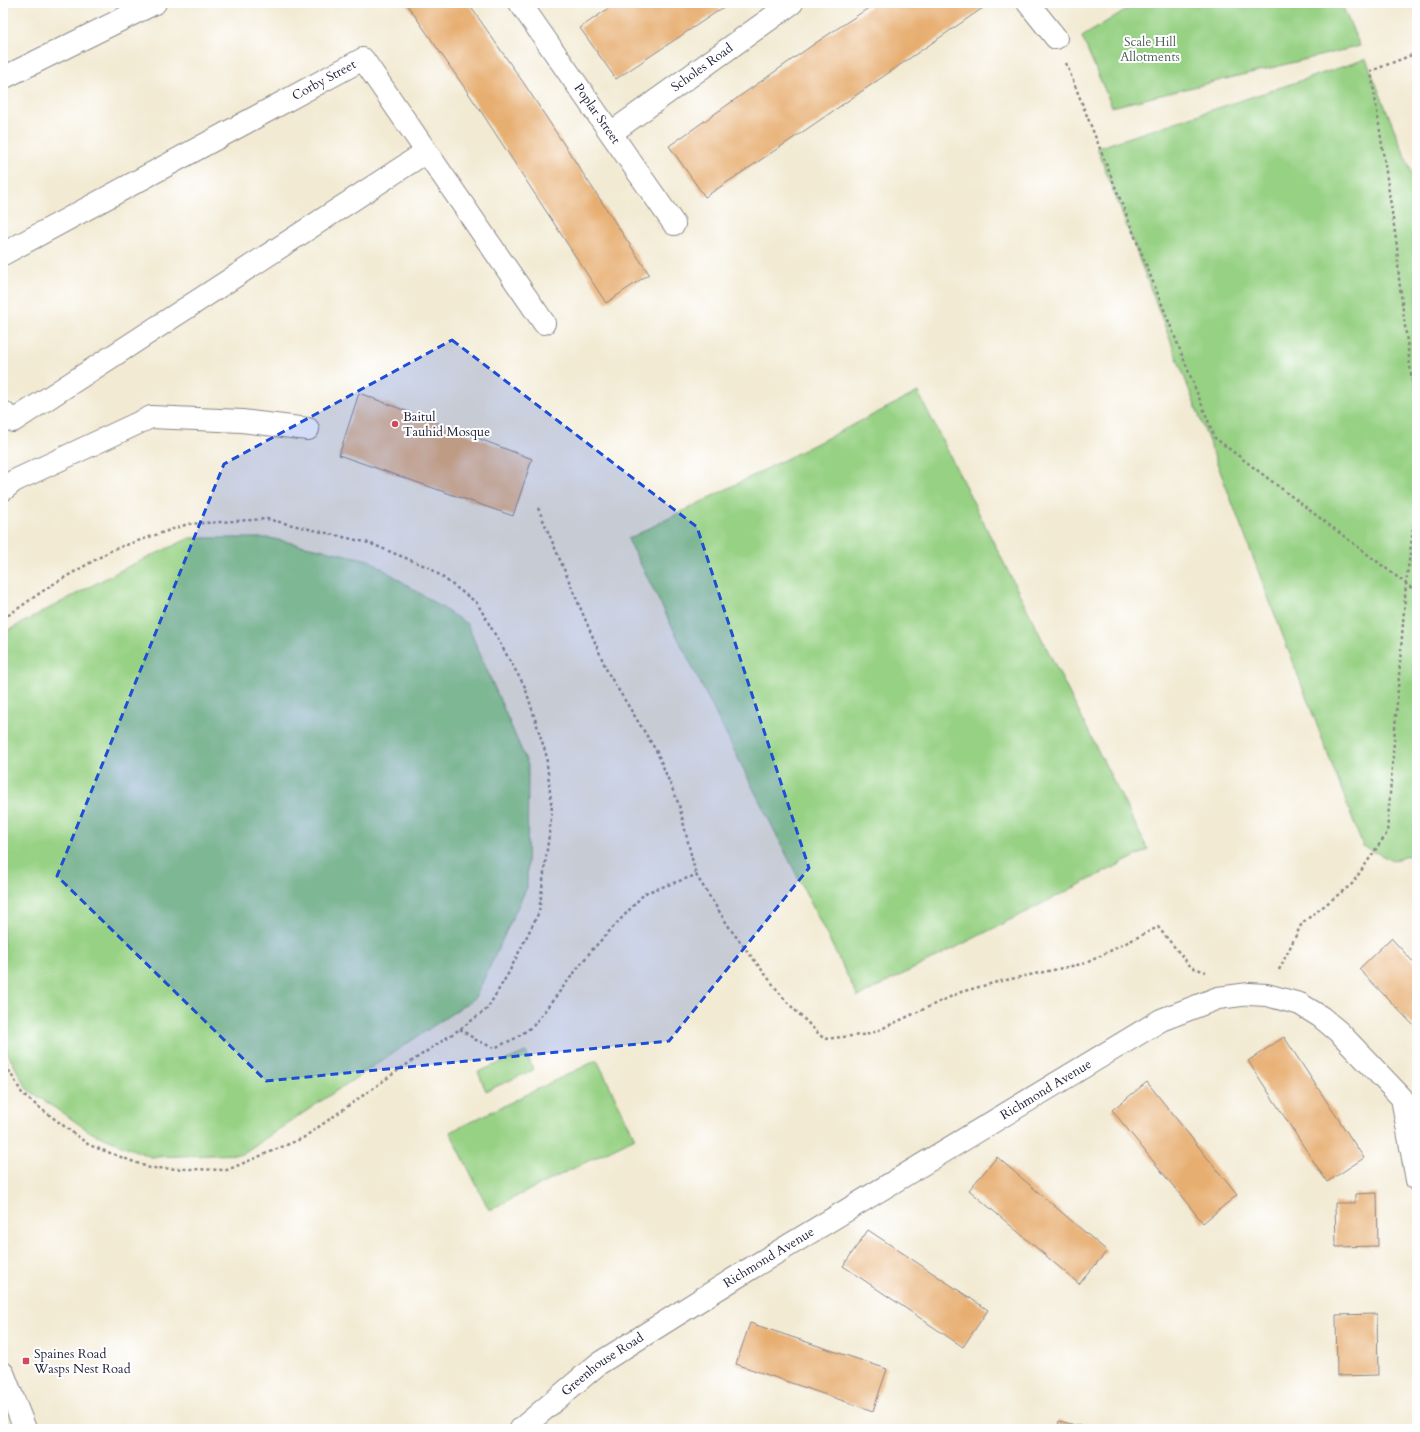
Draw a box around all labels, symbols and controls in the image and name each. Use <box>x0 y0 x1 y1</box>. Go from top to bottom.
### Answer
park label: Scale Hill Allotments <box>1120 33 1180 66</box>
street label: Scholes Road <box>667 39 737 96</box>
street label: Corby Street <box>289 55 359 105</box>
street label: Poplar Street <box>570 80 625 148</box>
place label: Baitul Tauhid Mosque <box>403 408 490 441</box>
marker: Baitul Tauhid Mosque <box>390 419 400 429</box>
street label: Richmond Avenue <box>997 1055 1095 1124</box>
street label: Richmond Avenue <box>720 1223 818 1292</box>
street label: Greenhouse Road <box>557 1329 647 1400</box>
place label: Spaines Road Wasps Nest Road <box>33 1345 131 1378</box>
marker: Spaines Road Wasps Nest Road <box>21 1356 31 1366</box>

